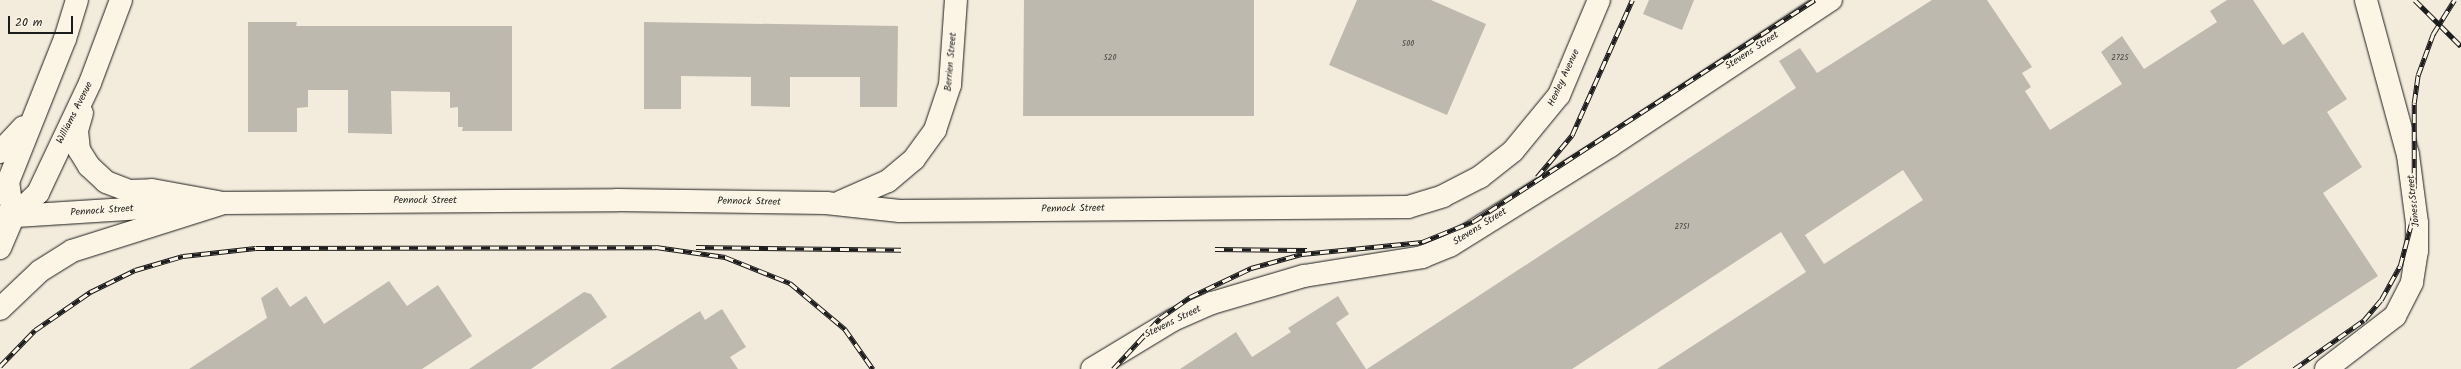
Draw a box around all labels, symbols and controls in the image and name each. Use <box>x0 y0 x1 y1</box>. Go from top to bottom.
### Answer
scale bar <box>10 8 75 34</box>
text: 20 m <box>15 13 42 32</box>
street label: Stevens Street <box>1723 29 1781 73</box>
street label: Berrien Street <box>942 32 960 92</box>
house number: 500 <box>1402 39 1414 49</box>
street label: Henley Avenue <box>1546 48 1582 108</box>
house number: 520 <box>1104 53 1116 63</box>
house number: 2725 <box>2111 53 2129 63</box>
street label: Williams Avenue <box>54 80 96 146</box>
street label: Jones Street <box>2405 174 2423 228</box>
street label: Pennock Street <box>393 195 457 207</box>
street label: Pennock Street <box>717 195 781 209</box>
street label: Pennock Street <box>1041 202 1105 216</box>
street label: Pennock Street <box>70 203 134 219</box>
street label: Stevens Street <box>1451 206 1509 248</box>
house number: 2751 <box>1674 222 1690 232</box>
street label: Stevens Street <box>1143 303 1203 341</box>

